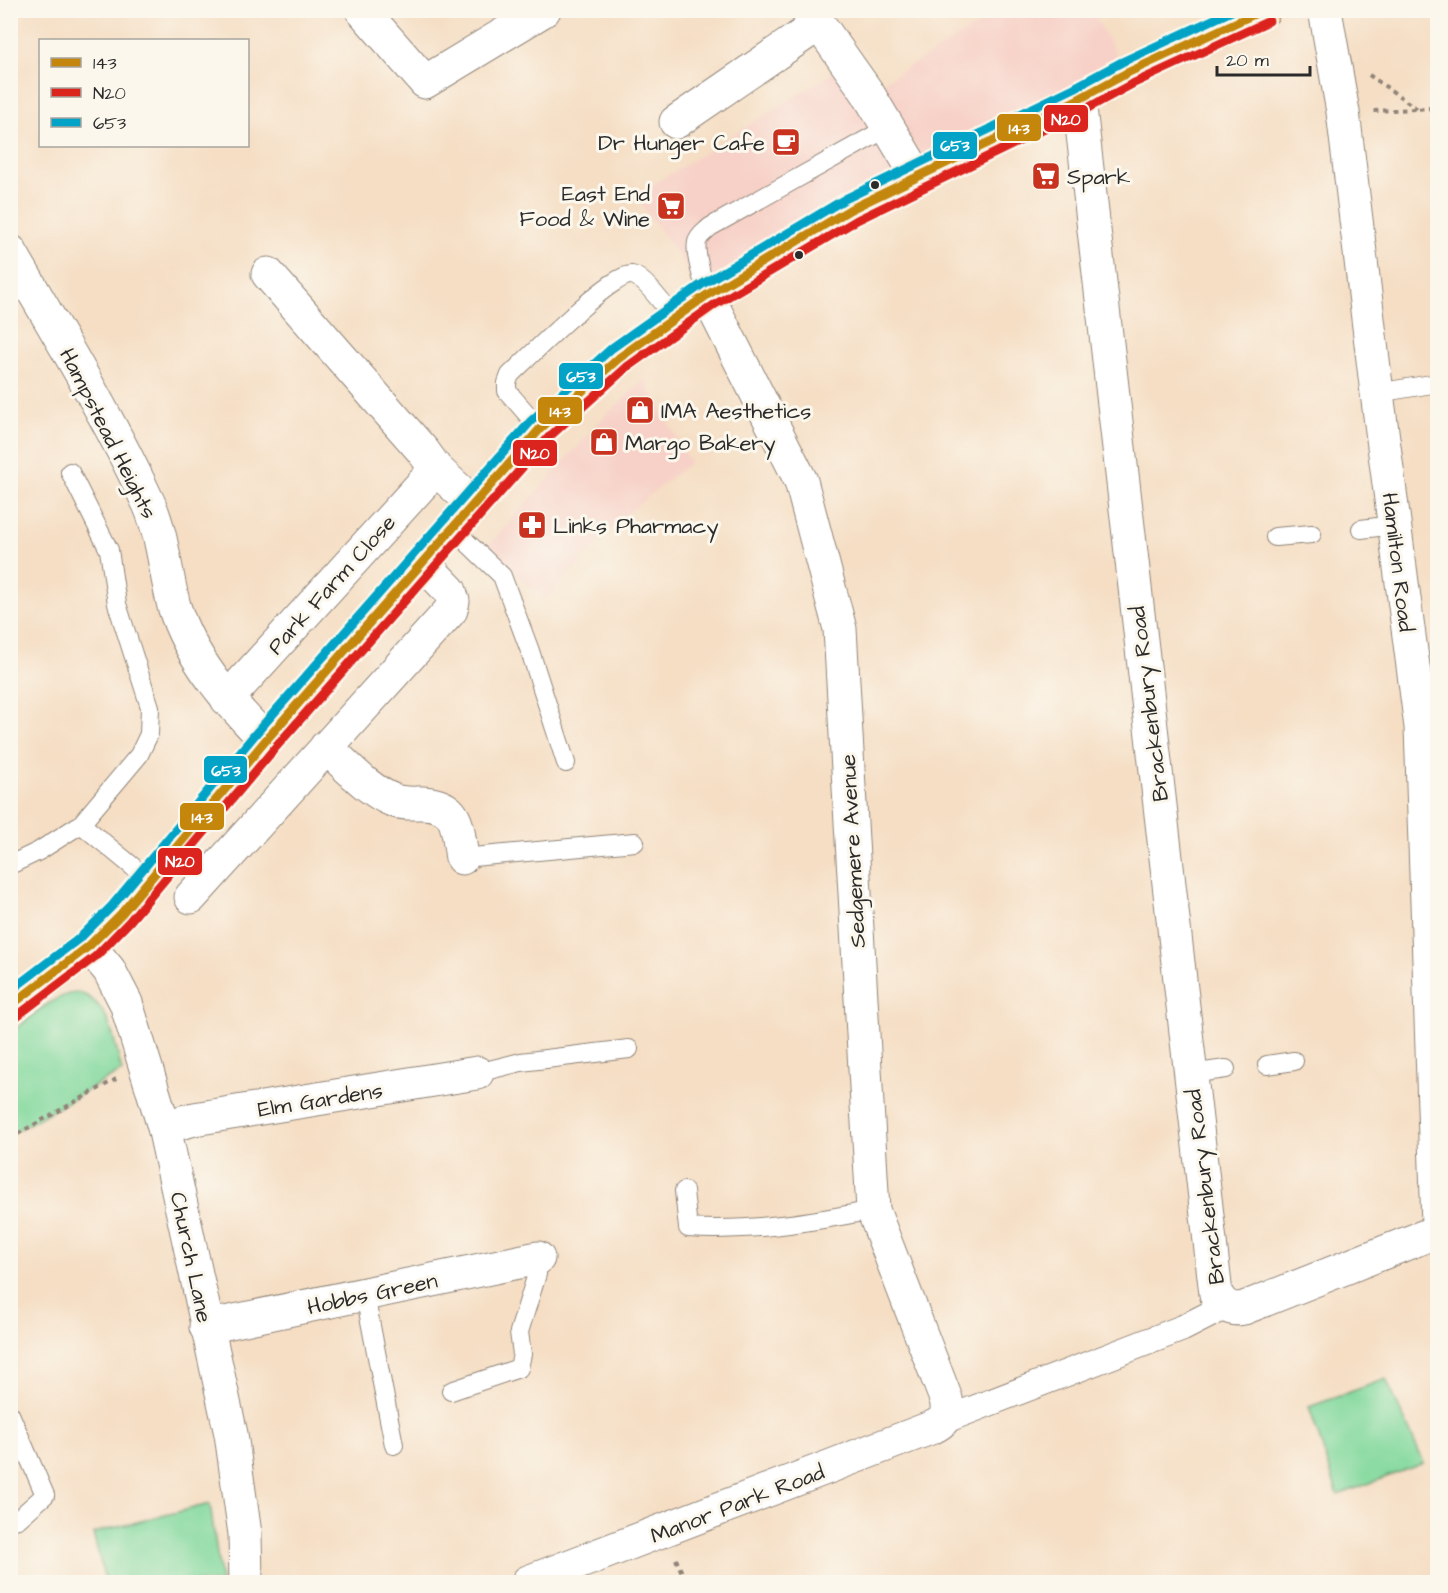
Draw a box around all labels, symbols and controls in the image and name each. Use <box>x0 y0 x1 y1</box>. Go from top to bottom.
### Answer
legend <box>39 39 249 147</box>
scale bar <box>1217 39 1310 77</box>
text: 20 m <box>1226 48 1269 73</box>
text: 143 <box>93 51 117 76</box>
text: N20 <box>93 81 126 106</box>
line badge: N20 <box>1043 104 1089 133</box>
text: N20 <box>1051 109 1081 131</box>
text: 653 <box>93 111 126 136</box>
line badge: 143 <box>996 113 1042 142</box>
text: 143 <box>1008 118 1030 140</box>
cafe icon: Dr Hunger Cafe <box>770 126 802 158</box>
place label: Dr Hunger Cafe <box>598 128 765 160</box>
line badge: 653 <box>932 131 978 160</box>
text: 653 <box>940 135 971 157</box>
supermarket icon: Spark <box>1030 160 1062 192</box>
place label: Spark <box>1067 162 1131 193</box>
place label: East End Food & Wine <box>519 179 650 235</box>
unlabelled marker <box>869 179 881 191</box>
supermarket icon: East End Food & Wine <box>655 190 687 222</box>
unlabelled marker <box>793 249 805 261</box>
street label: Hampstead Heights <box>50 343 164 525</box>
line badge: 653 <box>558 362 604 390</box>
text: 653 <box>566 366 597 388</box>
shop icon: IMA Aesthetics <box>624 394 656 426</box>
line badge: 143 <box>537 396 583 425</box>
place label: IMA Aesthetics <box>661 396 811 427</box>
text: 143 <box>549 401 571 423</box>
shop icon: Margo Bakery <box>588 426 620 458</box>
place label: Margo Bakery <box>625 428 776 460</box>
line badge: N20 <box>512 439 558 467</box>
text: N20 <box>520 443 550 465</box>
street label: Hamilton Road <box>1374 491 1421 634</box>
street label: Park Farm Close <box>261 508 403 662</box>
pharmacy icon: Links Pharmacy <box>516 509 548 541</box>
place label: Links Pharmacy <box>553 511 719 543</box>
street label: Brackenbury Road <box>1122 604 1178 803</box>
street label: Sedgemere Avenue <box>833 753 875 949</box>
line badge: 653 <box>203 755 248 784</box>
text: 653 <box>211 760 242 782</box>
line badge: 143 <box>179 802 225 831</box>
text: 143 <box>191 807 213 829</box>
line badge: N20 <box>157 847 203 876</box>
text: N20 <box>165 851 195 873</box>
street label: Elm Gardens <box>255 1075 385 1126</box>
street label: Brackenbury Road <box>1178 1087 1234 1286</box>
street label: Church Lane <box>162 1189 220 1326</box>
street label: Hobbs Green <box>304 1266 440 1323</box>
street label: Manor Park Road <box>646 1457 829 1552</box>

